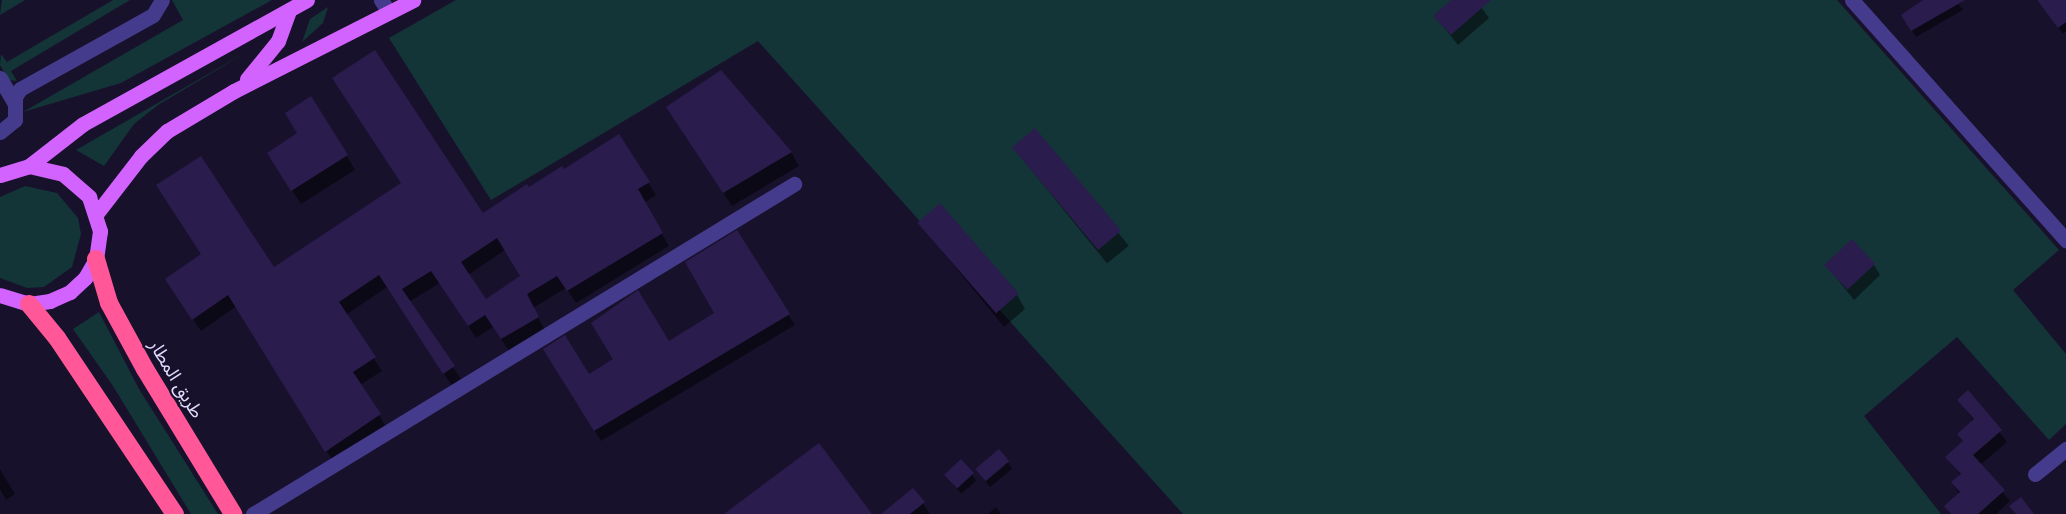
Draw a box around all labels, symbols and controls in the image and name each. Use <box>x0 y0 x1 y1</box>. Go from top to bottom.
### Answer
street label: طريق المطار <box>144 336 208 422</box>

